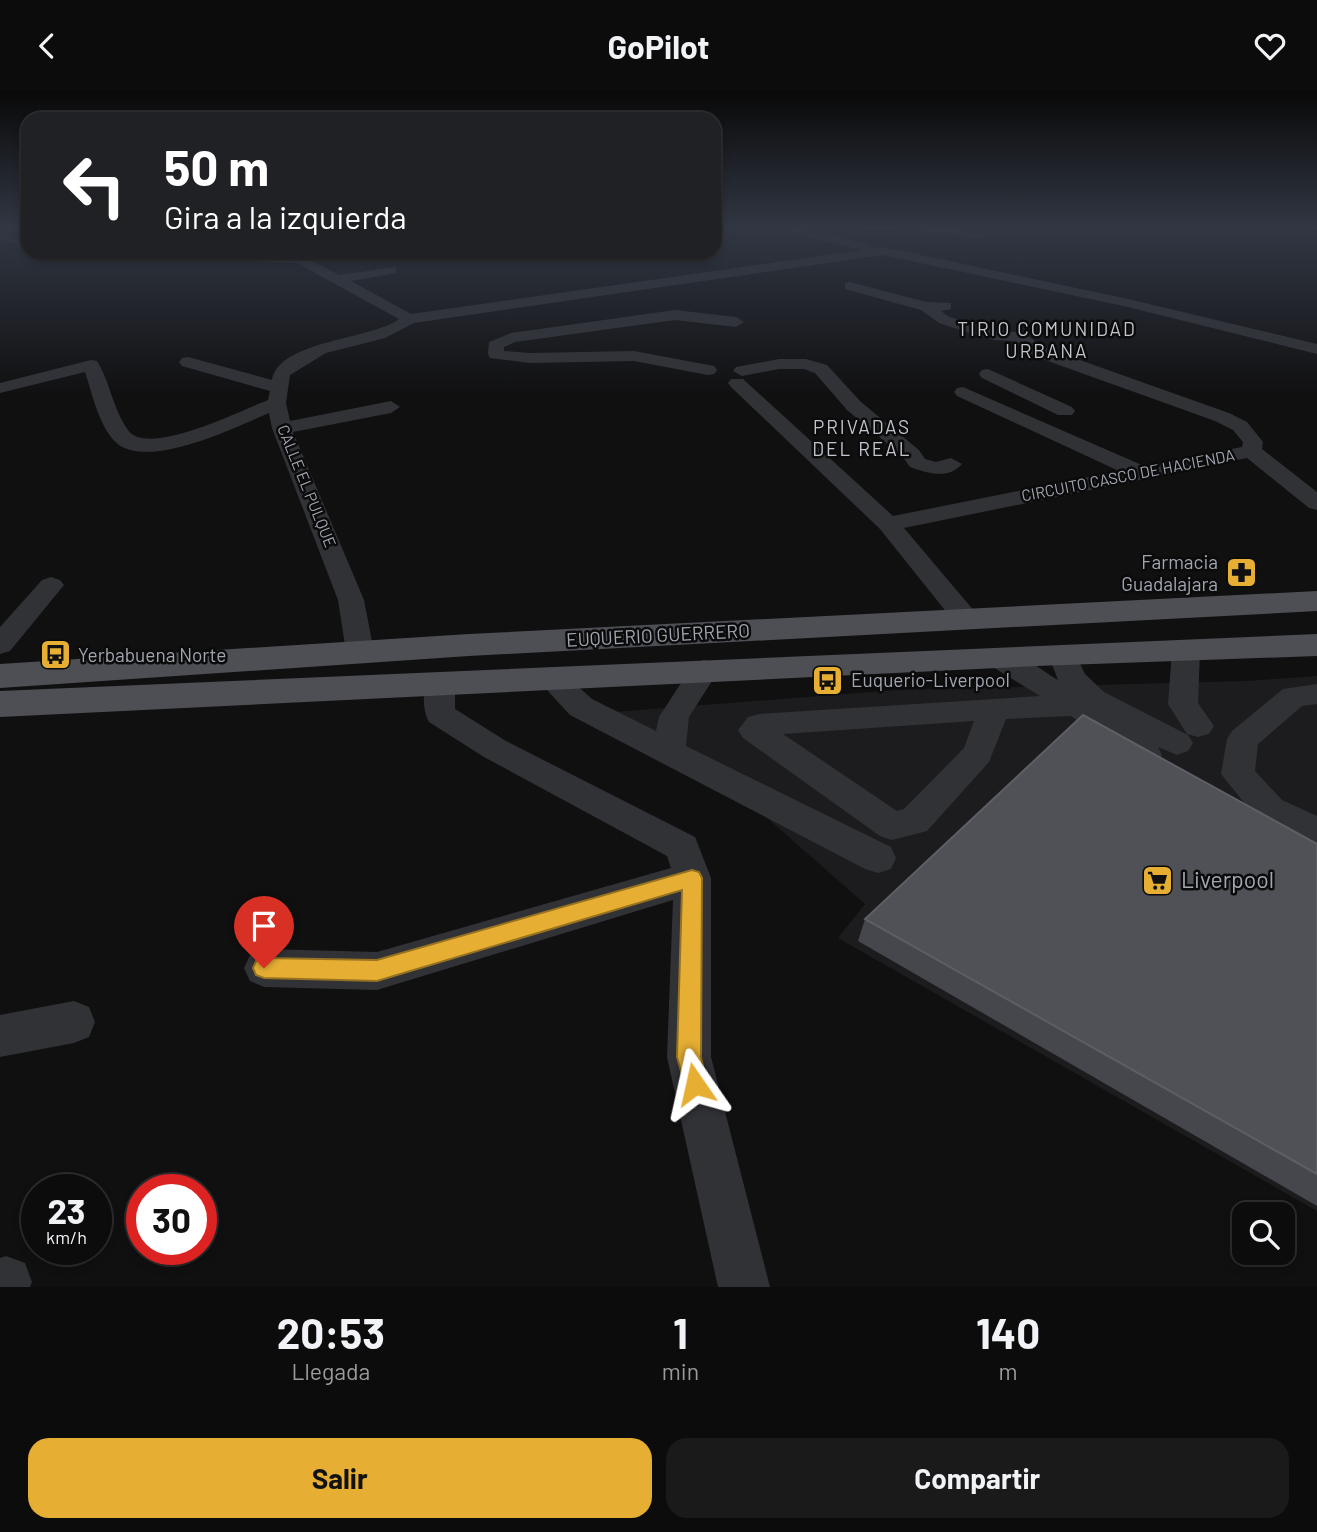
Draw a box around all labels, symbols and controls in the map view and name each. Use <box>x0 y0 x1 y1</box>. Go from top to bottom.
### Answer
icon: back <box>28 27 66 65</box>
text: GoPilot <box>608 27 709 65</box>
icon: heart <box>1251 27 1289 65</box>
text: 50 m <box>164 137 269 196</box>
icon: left <box>49 140 140 231</box>
text: Gira a la izquierda <box>164 197 407 235</box>
district label: TIRIO COMUNIDAD URBANA <box>957 317 1137 362</box>
district label: PRIVADAS DEL REAL <box>812 415 912 460</box>
street label: CALLE EL PULQUE <box>274 422 341 550</box>
street label: CIRCUITO CASCO DE HACIENDA <box>1020 444 1236 505</box>
place label: Farmacia Guadalajara <box>1121 550 1218 595</box>
pharmacy icon: Farmacia Guadalajara <box>1224 556 1258 590</box>
street label: EUQUERIO GUERRERO <box>565 618 751 651</box>
bus stop icon: Yerbabuena Norte <box>38 638 72 672</box>
place label: Yerbabuena Norte <box>78 643 226 666</box>
bus stop icon: Euquerio-Liverpool <box>811 663 845 697</box>
place label: Euquerio-Liverpool <box>851 668 1010 691</box>
supermarket icon: Liverpool <box>1141 863 1175 897</box>
place label: Liverpool <box>1181 865 1274 893</box>
pin <box>234 896 294 968</box>
icon: arrive <box>245 907 283 945</box>
position arrow <box>658 1047 732 1121</box>
speed limit sign: 30 <box>126 1174 217 1265</box>
text: 23 <box>47 1189 86 1231</box>
map controls <box>1232 1202 1295 1265</box>
button: search <box>1232 1202 1295 1265</box>
text: km/h <box>46 1226 87 1248</box>
text: 20:53 <box>277 1307 385 1357</box>
text: 1 <box>673 1307 688 1357</box>
text: 140 <box>976 1307 1040 1357</box>
text: Llegada <box>291 1357 370 1385</box>
text: min <box>662 1357 699 1385</box>
text: m <box>999 1357 1018 1385</box>
button: Salir <box>28 1438 652 1518</box>
button: Compartir <box>666 1438 1289 1518</box>

